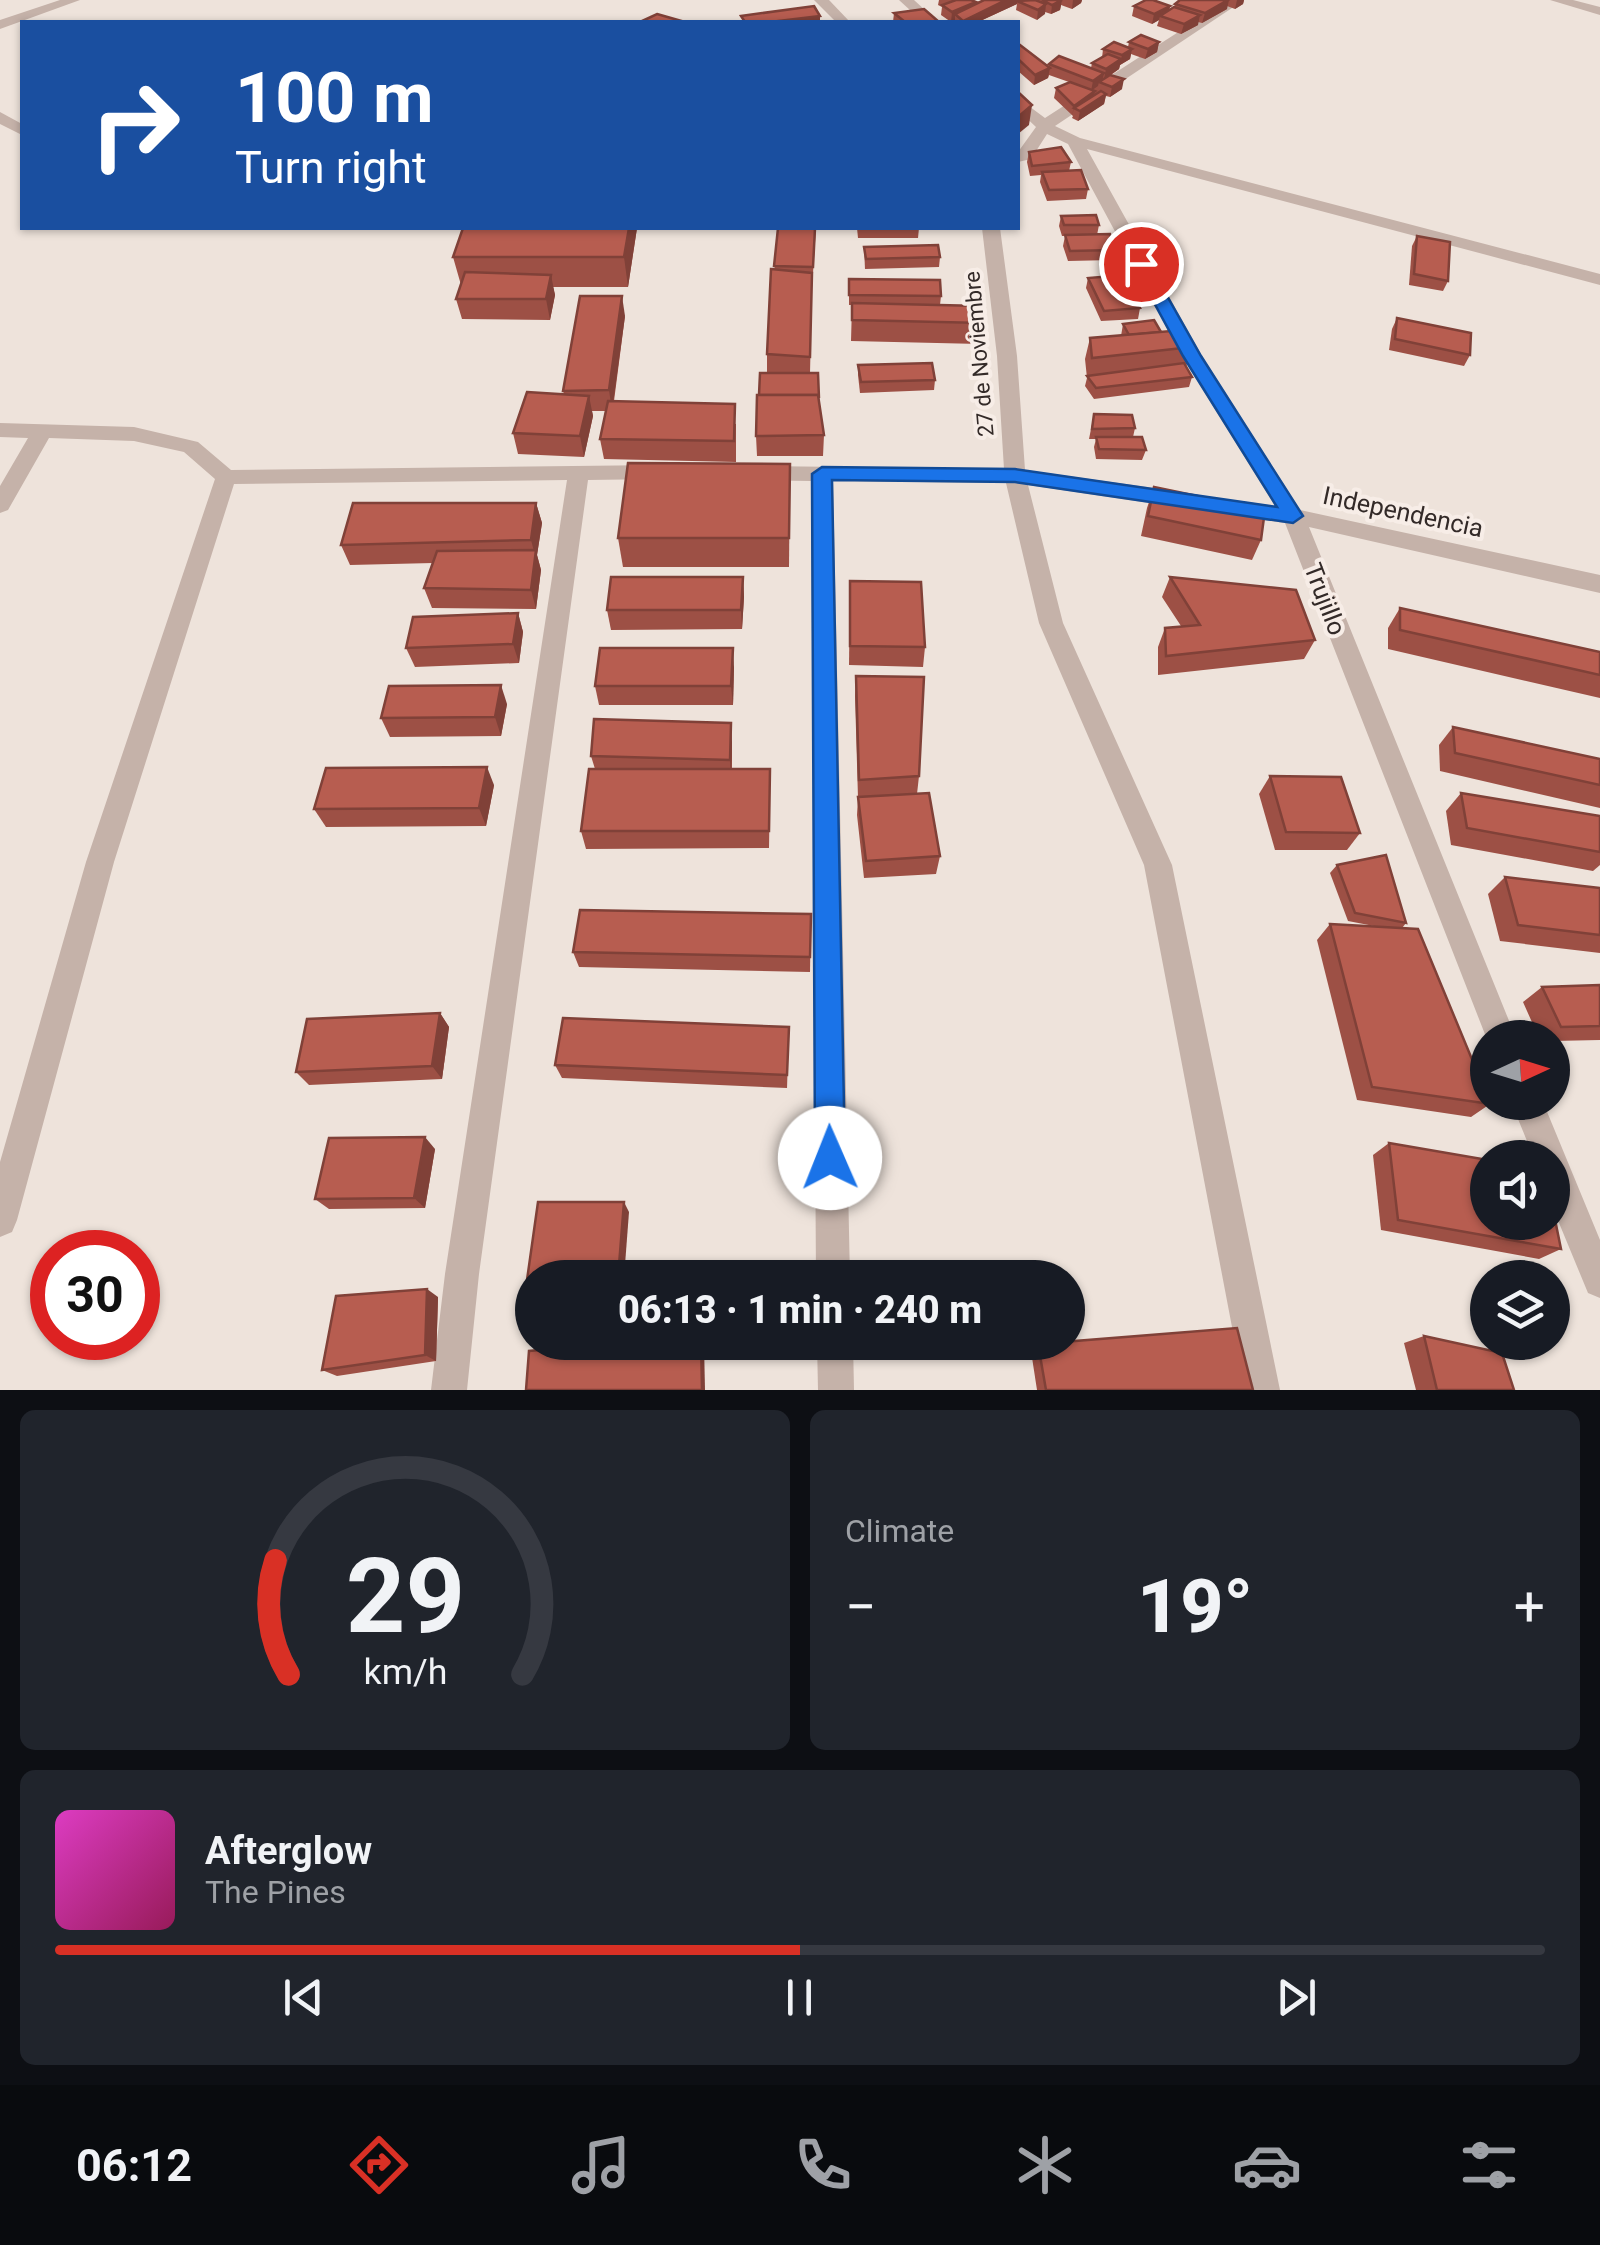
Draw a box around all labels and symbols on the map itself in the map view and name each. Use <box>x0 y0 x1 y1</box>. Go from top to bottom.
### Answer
pin <box>1099 222 1184 307</box>
street label: 27 de Noviembre <box>959 270 999 438</box>
street label: Independencia <box>1320 481 1486 543</box>
street label: Trujillo <box>1298 559 1352 639</box>
north arrow <box>1470 1020 1570 1120</box>
position arrow <box>778 1106 882 1210</box>
speed limit sign: 30 <box>30 1230 160 1360</box>

